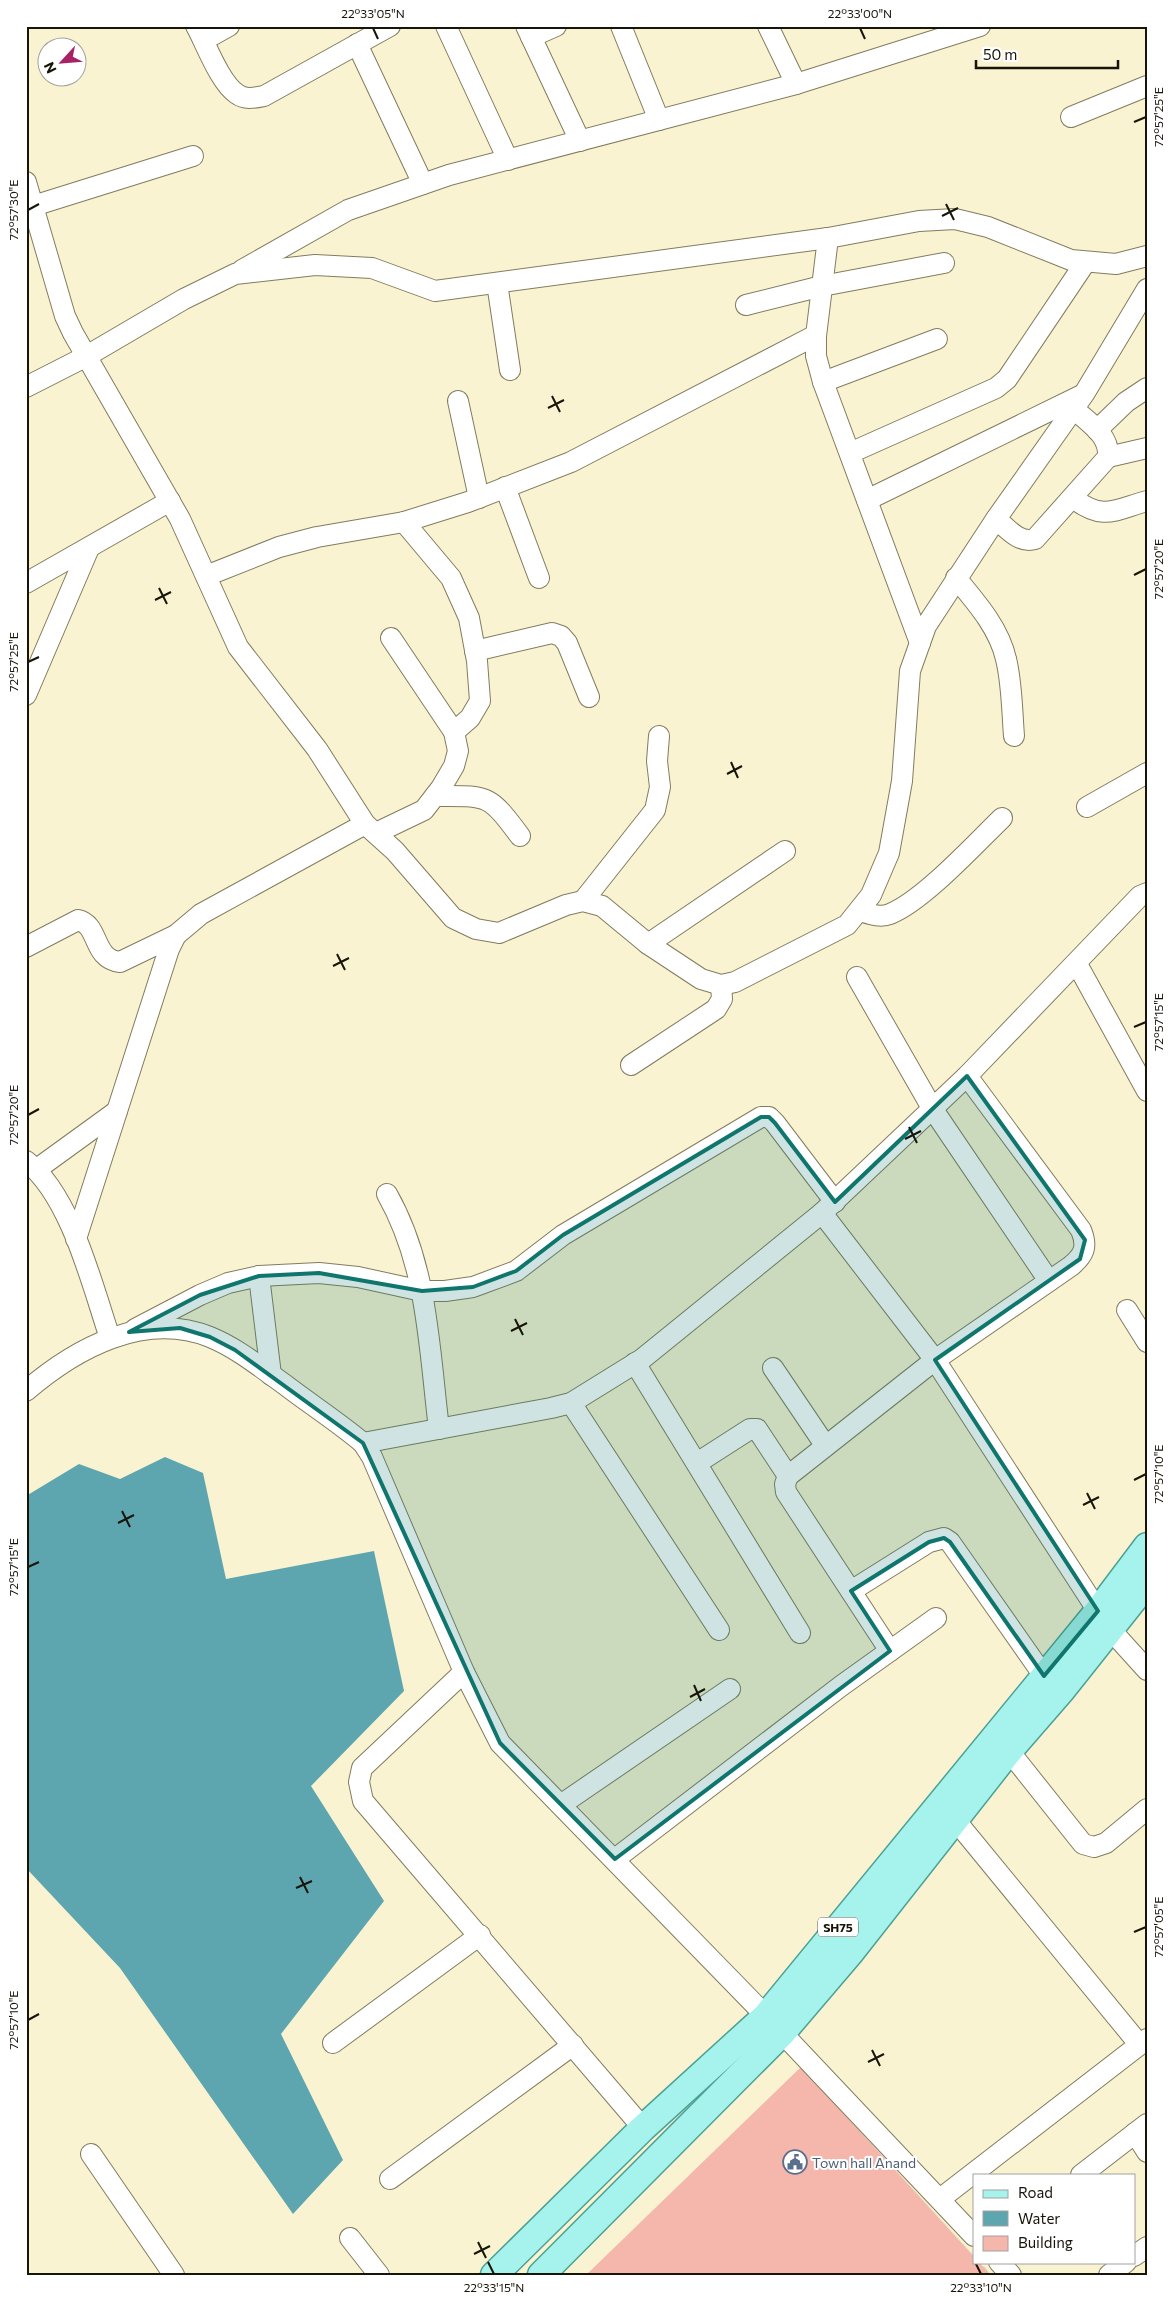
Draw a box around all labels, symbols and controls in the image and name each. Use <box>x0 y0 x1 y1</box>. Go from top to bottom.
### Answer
text: 22°33'05"N <box>341 6 405 20</box>
text: 22°33'00"N <box>828 6 892 20</box>
north arrow <box>38 38 88 88</box>
scale bar <box>976 38 1118 70</box>
text: 50 m <box>983 45 1017 63</box>
text: N <box>40 59 60 76</box>
text: 72°57'25"E <box>1151 87 1165 147</box>
text: 72°57'30"E <box>6 180 20 240</box>
text: 72°57'20"E <box>1151 539 1165 599</box>
text: 72°57'25"E <box>6 632 20 692</box>
text: 72°57'15"E <box>1151 993 1165 1051</box>
text: 72°57'20"E <box>6 1085 20 1145</box>
text: 72°57'10"E <box>1151 1445 1165 1503</box>
text: 72°57'15"E <box>6 1538 20 1596</box>
text: 72°57'05"E <box>1151 1897 1165 1957</box>
road number: SH75 <box>818 1918 858 1936</box>
text: 72°57'10"E <box>6 1991 20 2049</box>
public building icon: Town hall Anand <box>782 2149 808 2175</box>
place label: Town hall Anand <box>812 2154 916 2171</box>
legend <box>973 2174 1136 2264</box>
text: Road <box>1018 2183 1053 2201</box>
text: Water <box>1018 2209 1060 2227</box>
text: Building <box>1018 2233 1073 2251</box>
text: 22°33'15"N <box>464 2280 524 2294</box>
text: 22°33'10"N <box>950 2280 1012 2294</box>

